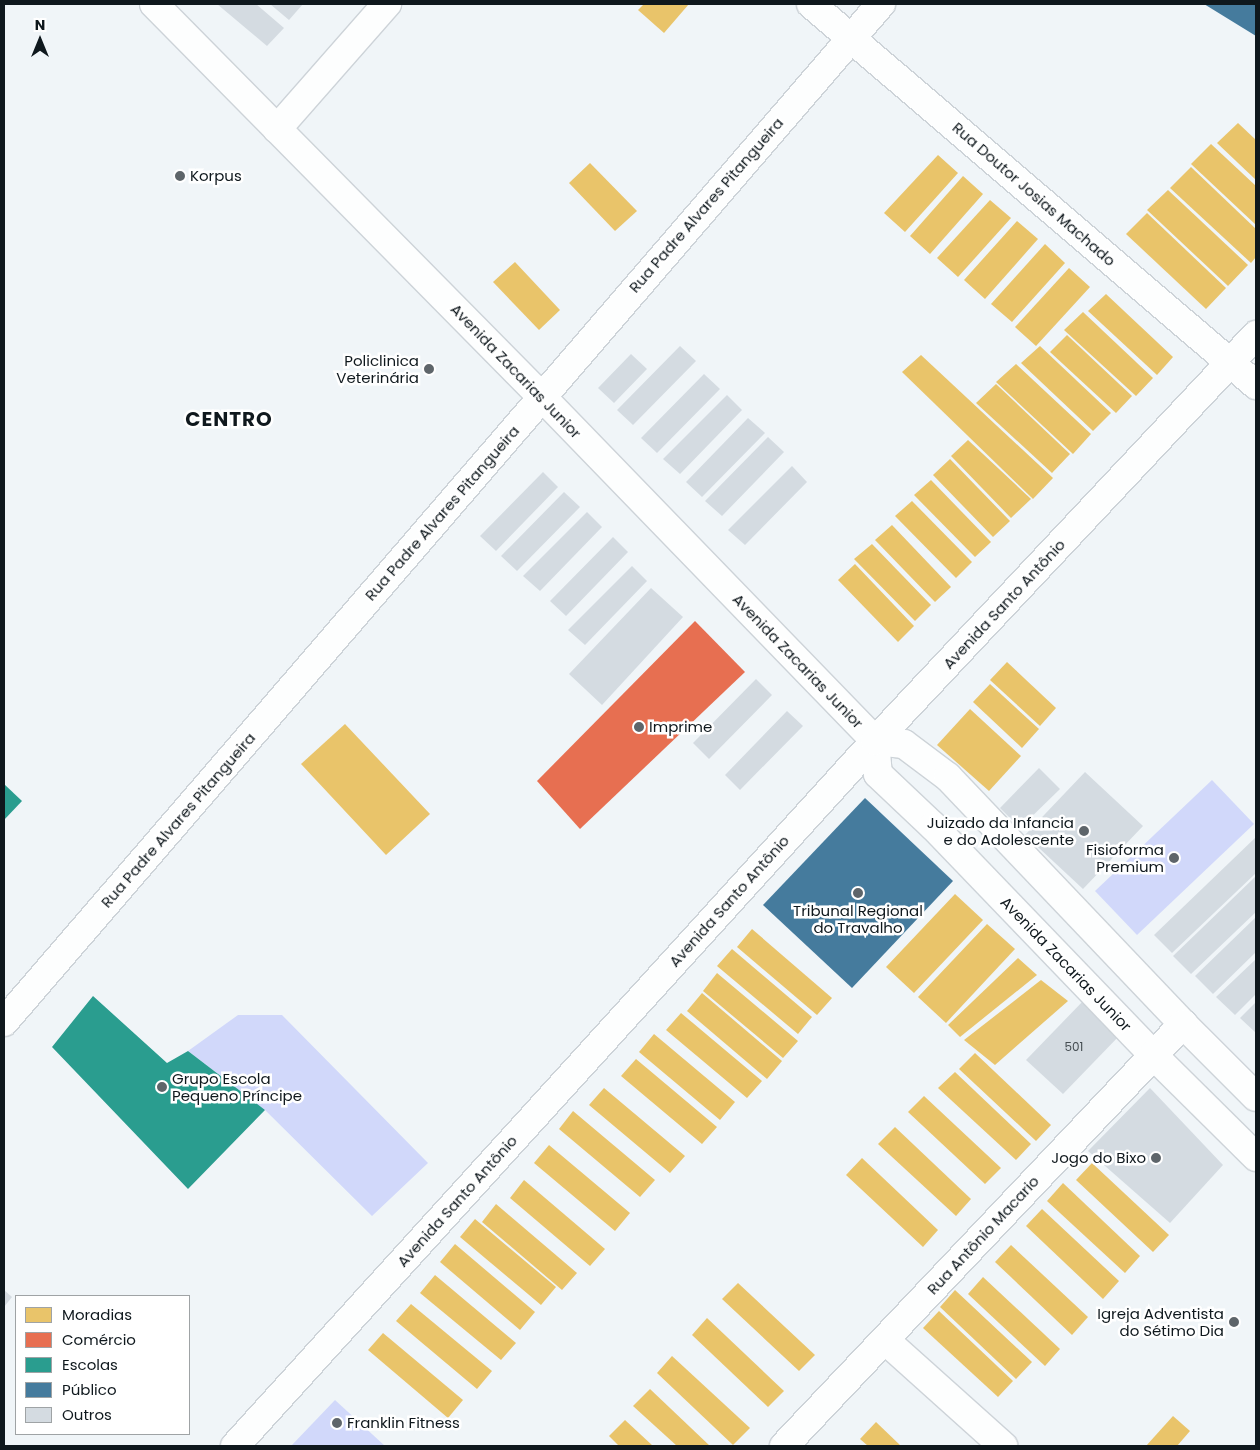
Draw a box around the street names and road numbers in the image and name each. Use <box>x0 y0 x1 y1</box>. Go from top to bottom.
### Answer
street label: Rua Padre Alvares Pitangueira <box>625 114 787 296</box>
street label: Rua Doutor Josias Machado <box>949 118 1119 270</box>
street label: Avenida Zacarias Junior <box>447 300 585 442</box>
street label: Rua Padre Alvares Pitangueira <box>361 422 523 604</box>
street label: Avenida Santo Antônio <box>939 535 1069 673</box>
street label: Avenida Zacarias Junior <box>729 590 867 732</box>
street label: Rua Padre Alvares Pitangueira <box>97 729 259 911</box>
street label: Avenida Santo Antônio <box>665 832 793 970</box>
street label: Avenida Zacarias Junior <box>997 893 1135 1035</box>
street label: Avenida Santo Antônio <box>393 1132 521 1270</box>
street label: Rua Antônio Macario <box>923 1172 1043 1298</box>

